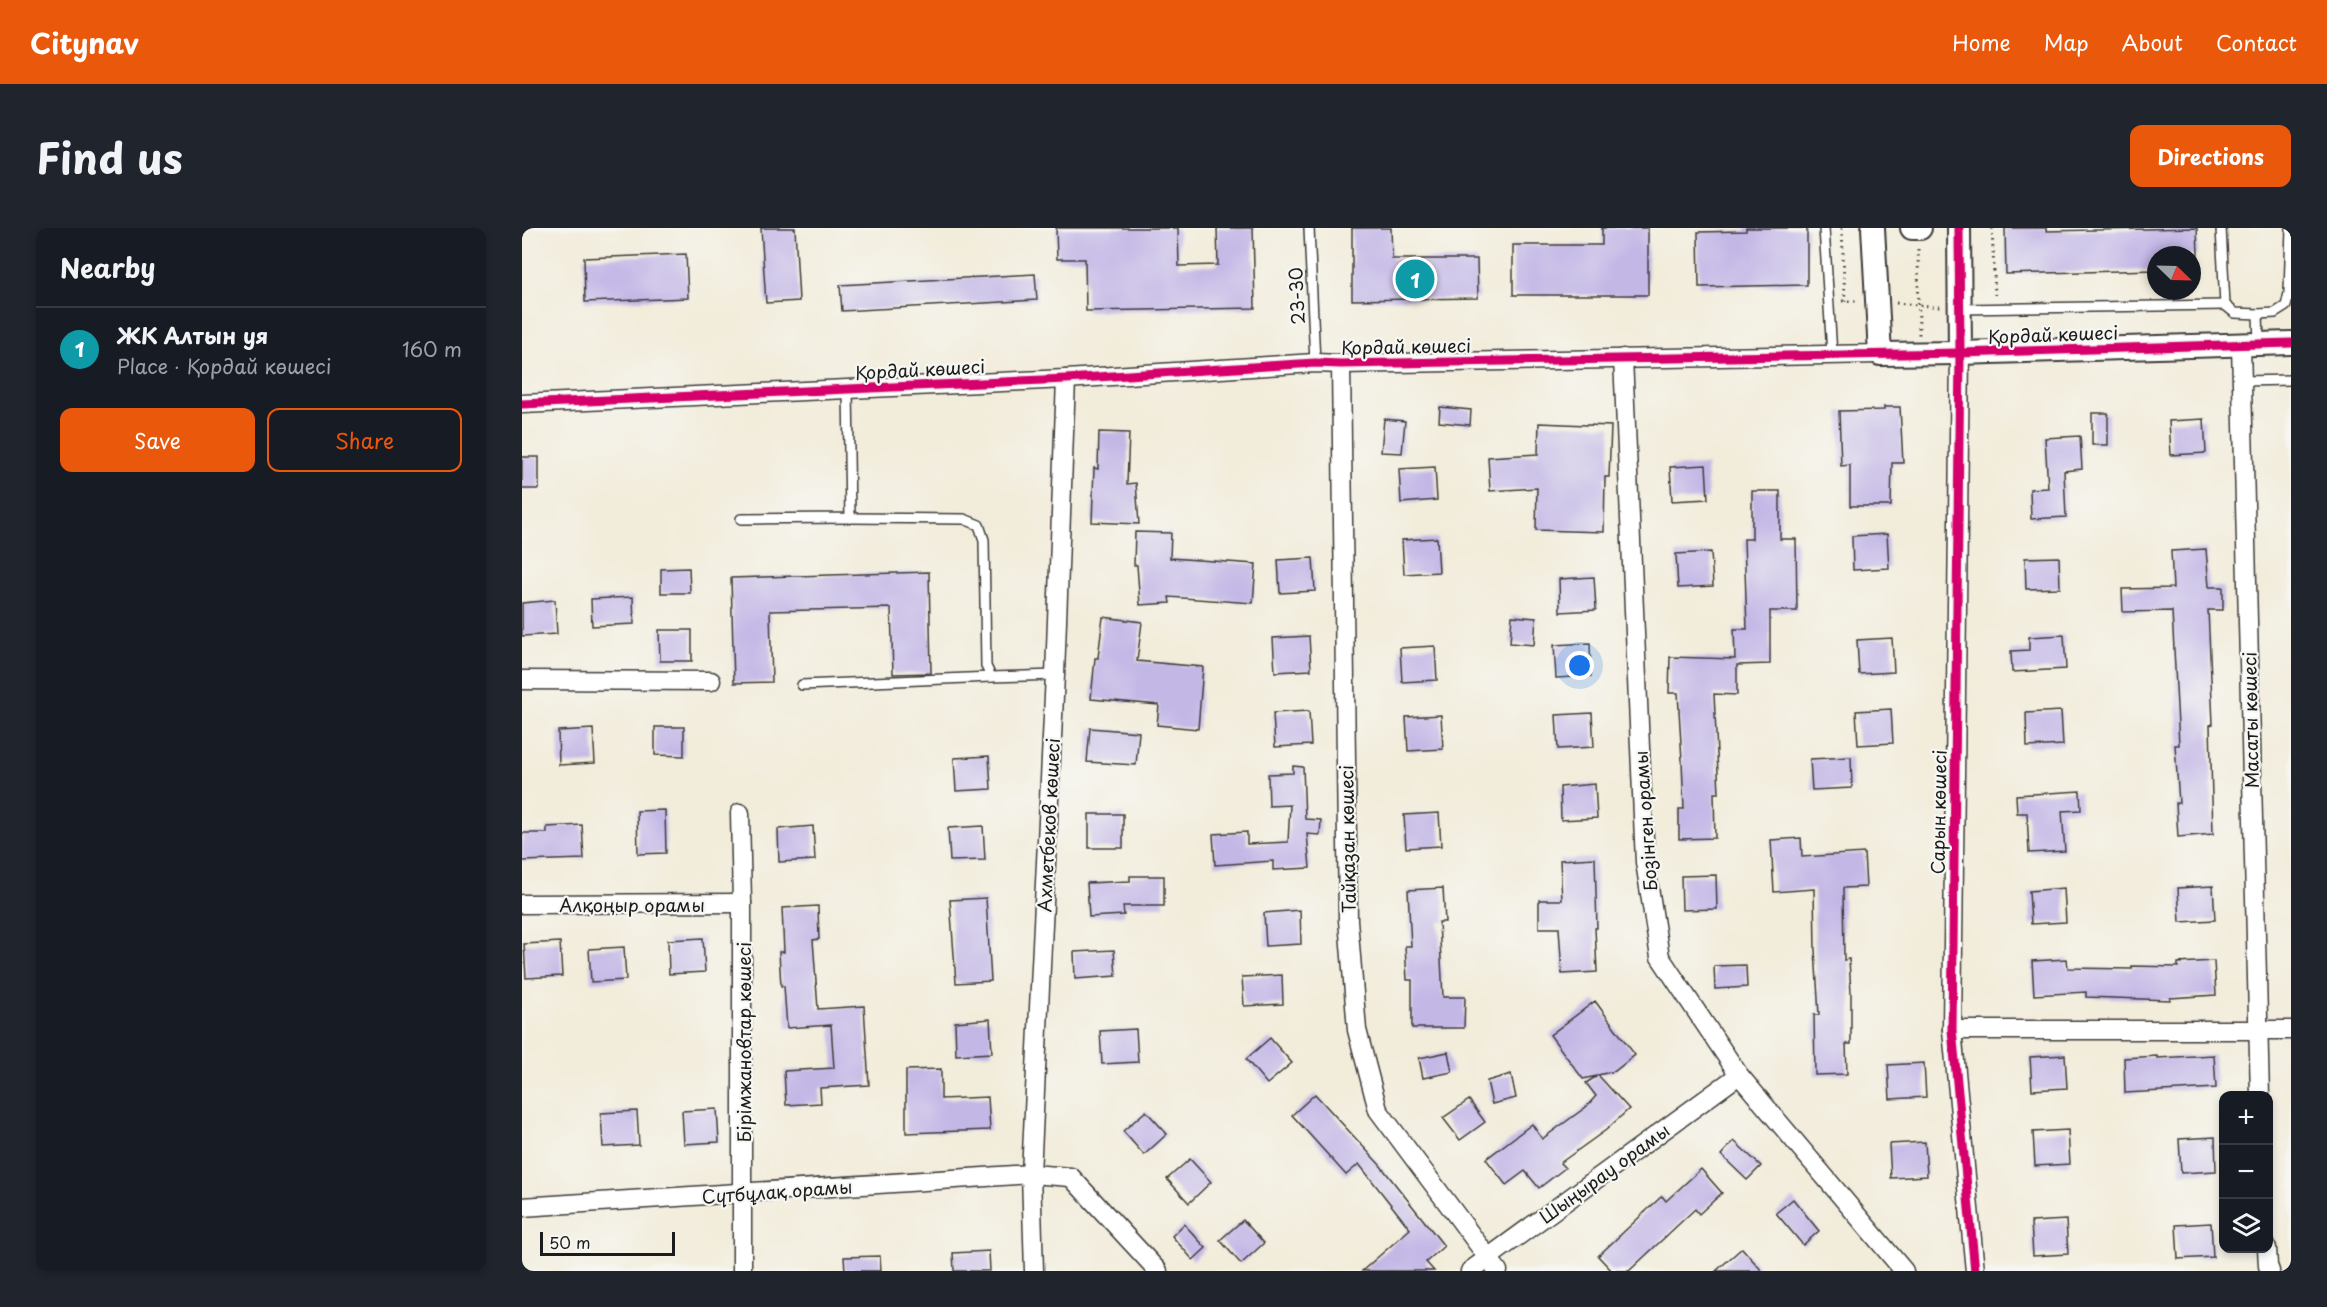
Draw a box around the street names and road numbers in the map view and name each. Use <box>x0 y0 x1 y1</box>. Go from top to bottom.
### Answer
street label: 23-30 <box>1281 267 1311 325</box>
street label: Қордай көшесі <box>1987 318 2119 350</box>
street label: Қордай көшесі <box>1341 331 1471 361</box>
street label: Қордай көшесі <box>854 352 986 386</box>
street label: Масаты көшесі <box>2235 651 2265 789</box>
street label: Ахметбеков көшесі <box>1030 737 1066 913</box>
street label: Сарын көшесі <box>1923 749 1953 875</box>
street label: Бозінген орамы <box>1627 750 1663 892</box>
street label: Тайқазан көшесі <box>1332 765 1362 913</box>
street label: Алқоңыр орамы <box>559 891 705 918</box>
street label: Бірімжановтар көшесі <box>730 942 757 1142</box>
street label: Шыңырау орамы <box>1533 1116 1675 1230</box>
street label: Cүтбұлақ орамы <box>701 1172 853 1210</box>

